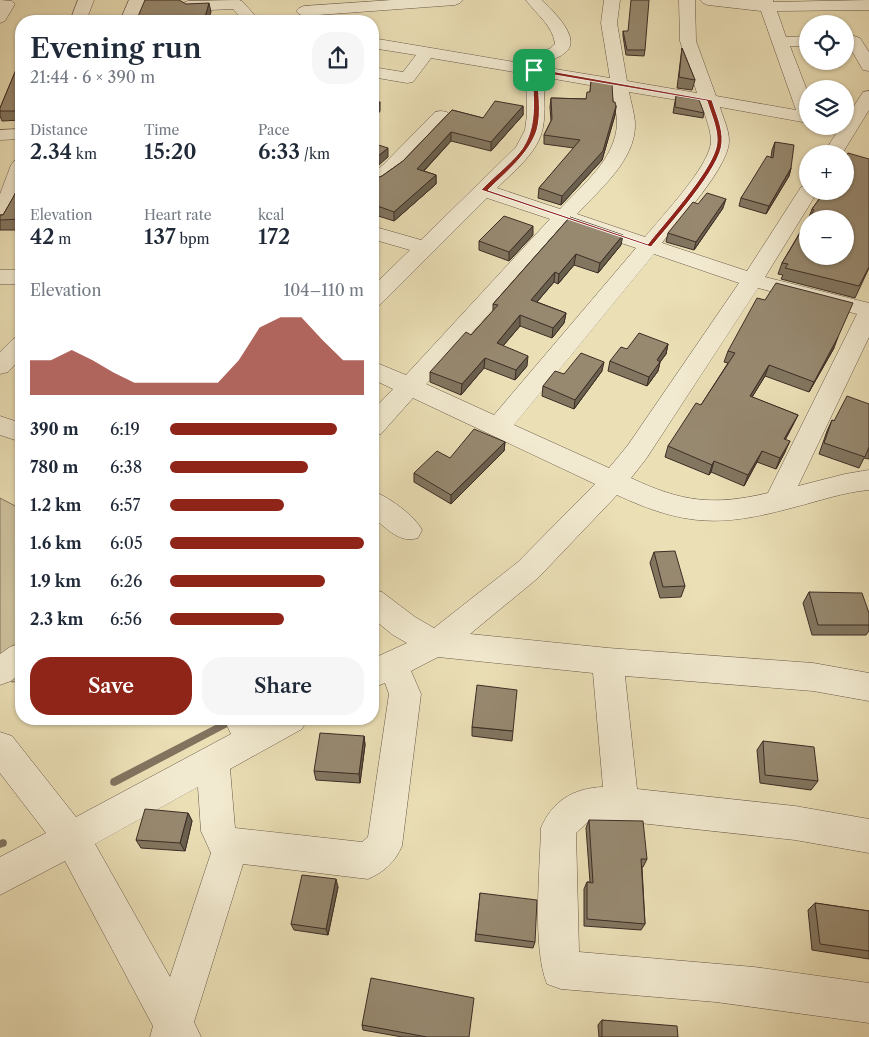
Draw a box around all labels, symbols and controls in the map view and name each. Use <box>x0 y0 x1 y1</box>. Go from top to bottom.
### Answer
map controls <box>799 15 854 265</box>
button: locate <box>799 15 854 70</box>
text: Evening run <box>30 31 202 65</box>
button: share <box>312 32 364 84</box>
pin <box>513 49 555 91</box>
icon: arrive <box>520 56 548 84</box>
text: 21:44 · 6 × 390 m <box>30 67 155 87</box>
button: layers <box>799 80 854 135</box>
text: Distance <box>30 121 88 139</box>
text: Time <box>144 121 179 139</box>
text: Pace <box>258 121 290 139</box>
text: 2.34 <box>30 139 72 164</box>
text: 15:20 <box>144 139 197 164</box>
text: 6:33 <box>258 139 300 164</box>
text: km <box>72 145 97 163</box>
text: /km <box>300 145 330 163</box>
button: + <box>799 145 854 200</box>
text: Elevation <box>30 206 93 224</box>
text: Heart rate <box>144 206 211 224</box>
text: kcal <box>258 206 284 224</box>
button: − <box>799 210 854 265</box>
text: 42 <box>30 224 55 249</box>
text: 137 <box>144 224 176 249</box>
text: 172 <box>258 224 290 249</box>
text: m <box>55 230 71 248</box>
text: bpm <box>176 230 210 248</box>
text: Elevation <box>30 280 101 300</box>
text: 104–110 m <box>283 280 364 300</box>
text: 390 m <box>30 419 79 439</box>
text: 6:19 <box>110 419 140 439</box>
text: 780 m <box>30 457 78 477</box>
text: 6:38 <box>110 457 142 477</box>
text: 1.2 km <box>30 495 82 515</box>
text: 6:57 <box>110 495 140 515</box>
text: 1.6 km <box>30 533 82 553</box>
text: 6:05 <box>110 533 143 553</box>
text: 1.9 km <box>30 571 81 591</box>
text: 6:26 <box>110 571 142 591</box>
text: 2.3 km <box>30 609 83 629</box>
text: 6:56 <box>110 609 142 629</box>
button: Save <box>30 657 192 715</box>
button: Share <box>202 657 364 715</box>

